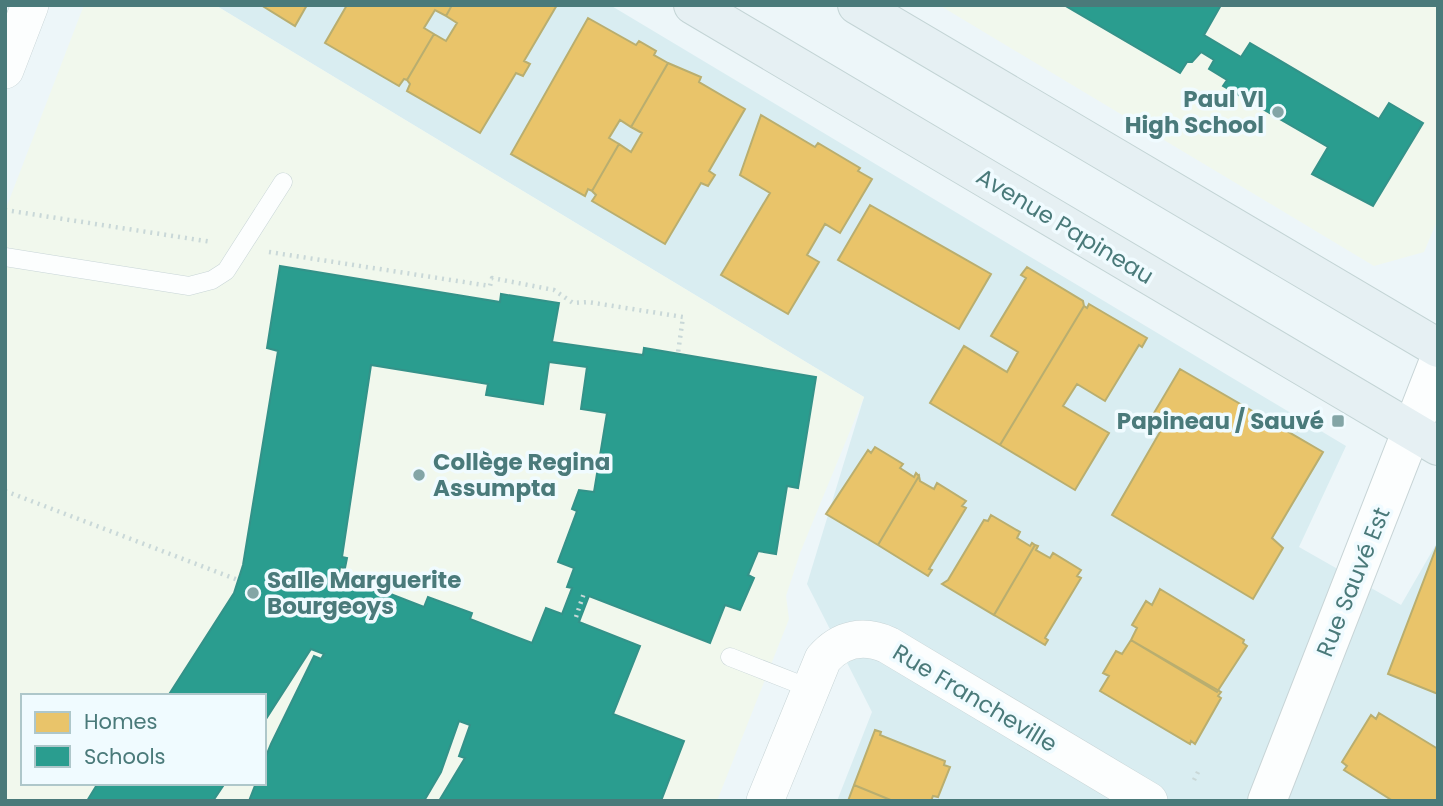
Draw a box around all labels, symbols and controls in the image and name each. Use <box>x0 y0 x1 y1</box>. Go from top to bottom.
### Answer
place label: Paul VI High School <box>1125 83 1264 141</box>
marker: Paul VI High School <box>1270 104 1286 120</box>
street label: Avenue Papineau <box>970 160 1160 292</box>
place label: Papineau / Sauvé <box>1117 405 1324 437</box>
marker: Papineau / Sauvé <box>1330 413 1346 429</box>
place label: Collège Regina Assumpta <box>433 446 610 504</box>
marker: Collège Regina Assumpta <box>411 467 427 483</box>
street label: Rue Sauvé Est <box>1309 503 1397 661</box>
place label: Salle Marguerite Bourgeoys <box>267 564 461 622</box>
marker: Salle Marguerite Bourgeoys <box>245 585 261 601</box>
street label: Rue Francheville <box>887 636 1063 760</box>
legend <box>21 694 266 785</box>
text: Homes <box>84 707 158 736</box>
text: Schools <box>84 742 166 771</box>

